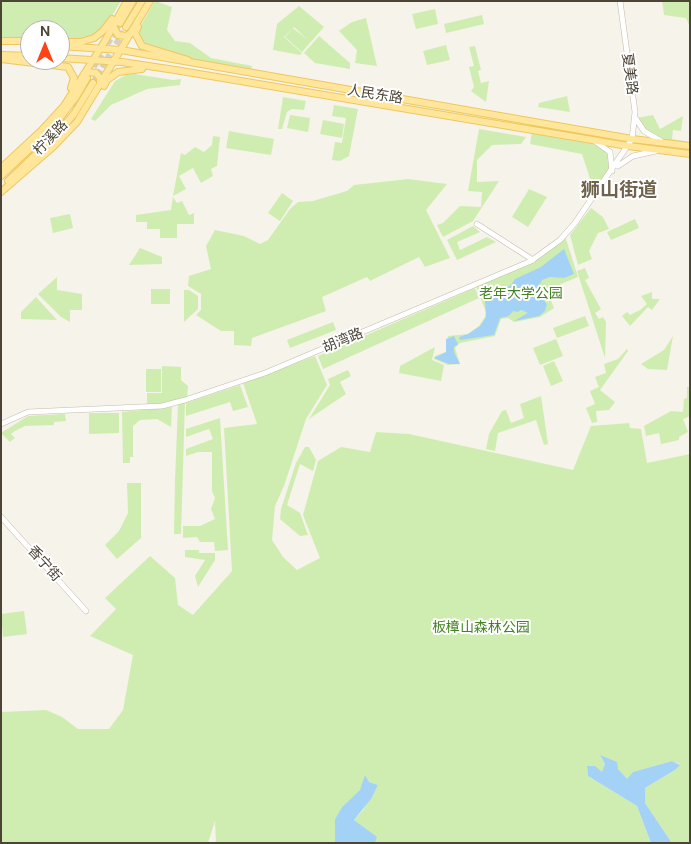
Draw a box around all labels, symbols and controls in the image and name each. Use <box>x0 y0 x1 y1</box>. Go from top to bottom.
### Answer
north arrow <box>20 20 70 70</box>
text: N <box>40 22 50 40</box>
street label: 夏美路 <box>618 52 640 96</box>
street label: 人民东路 <box>346 82 404 108</box>
street label: 柠溪路 <box>30 117 72 159</box>
district label: 狮山街道 <box>581 180 657 202</box>
park label: 老年大学公园 <box>479 286 563 302</box>
street label: 胡湾路 <box>320 325 366 357</box>
street label: 香宁街 <box>24 543 64 585</box>
park label: 板樟山森林公园 <box>432 620 530 636</box>

